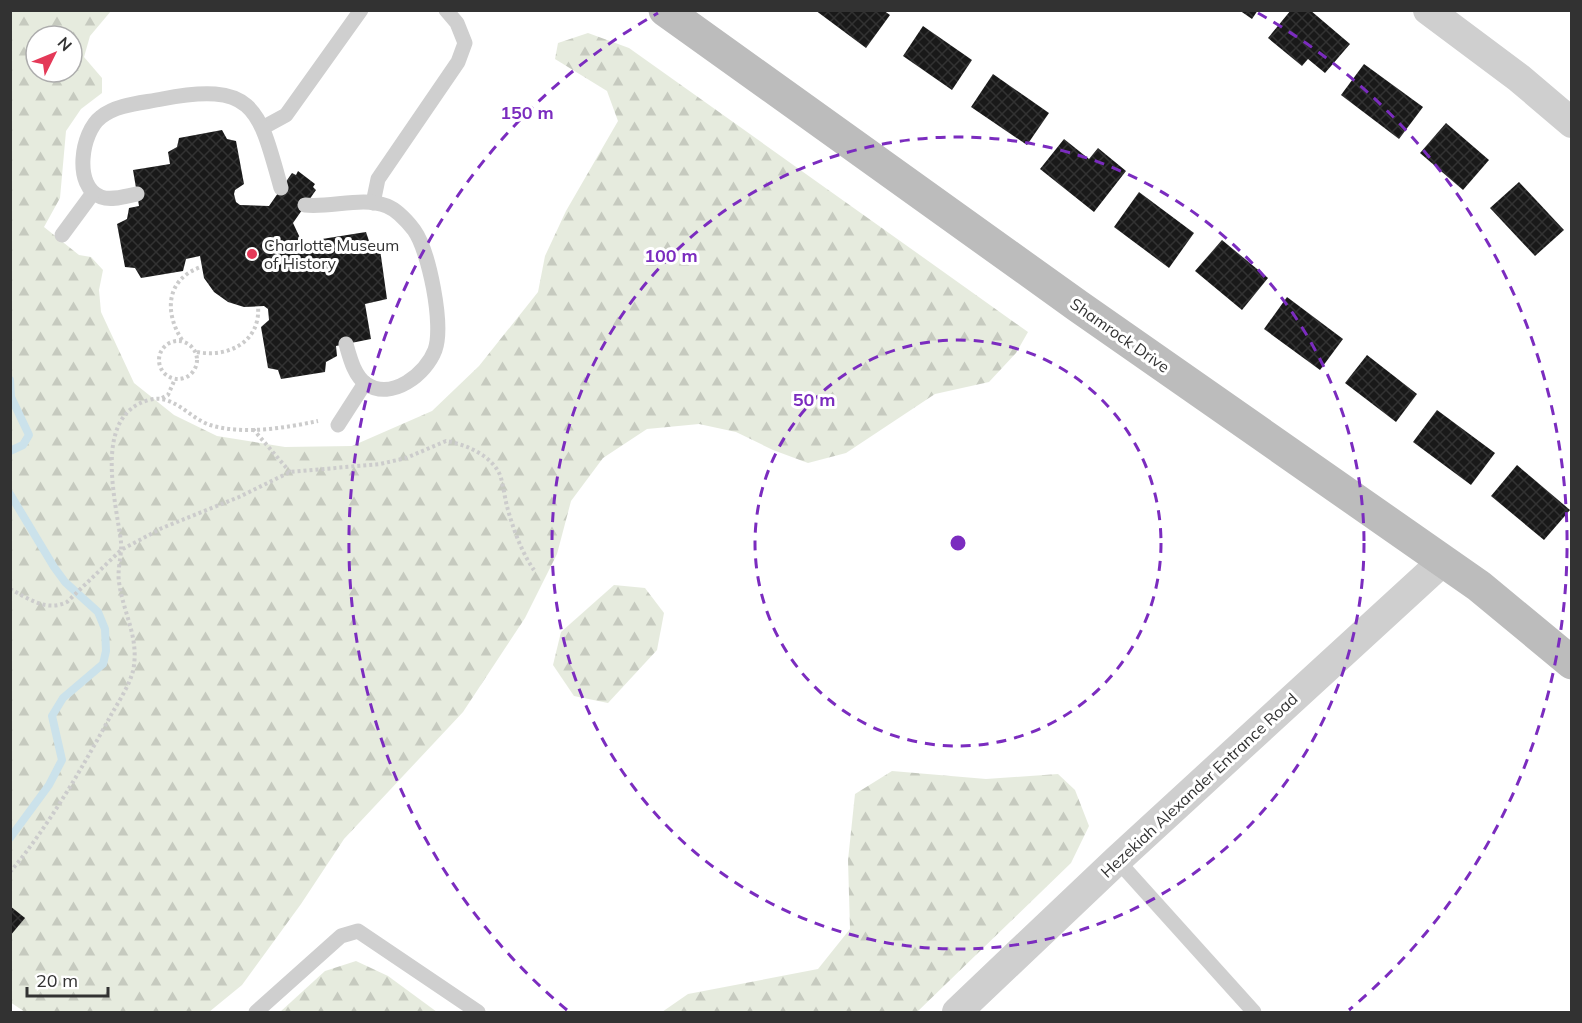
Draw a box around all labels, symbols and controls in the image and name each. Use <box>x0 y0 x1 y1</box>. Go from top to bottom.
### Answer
north arrow <box>24 24 84 84</box>
text: N <box>54 33 76 55</box>
text: 150 m <box>500 101 554 124</box>
place label: Charlotte Museum of History <box>264 235 399 273</box>
text: 100 m <box>644 244 698 267</box>
marker: Charlotte Museum of History <box>245 247 259 261</box>
street label: Shamrock Drive <box>1066 293 1174 377</box>
text: 50 m <box>793 388 835 411</box>
centre of rings <box>948 533 968 553</box>
street label: Hezekiah Alexander Entrance Road <box>1096 688 1302 882</box>
scale bar <box>27 960 108 998</box>
text: 20 m <box>36 969 78 992</box>

